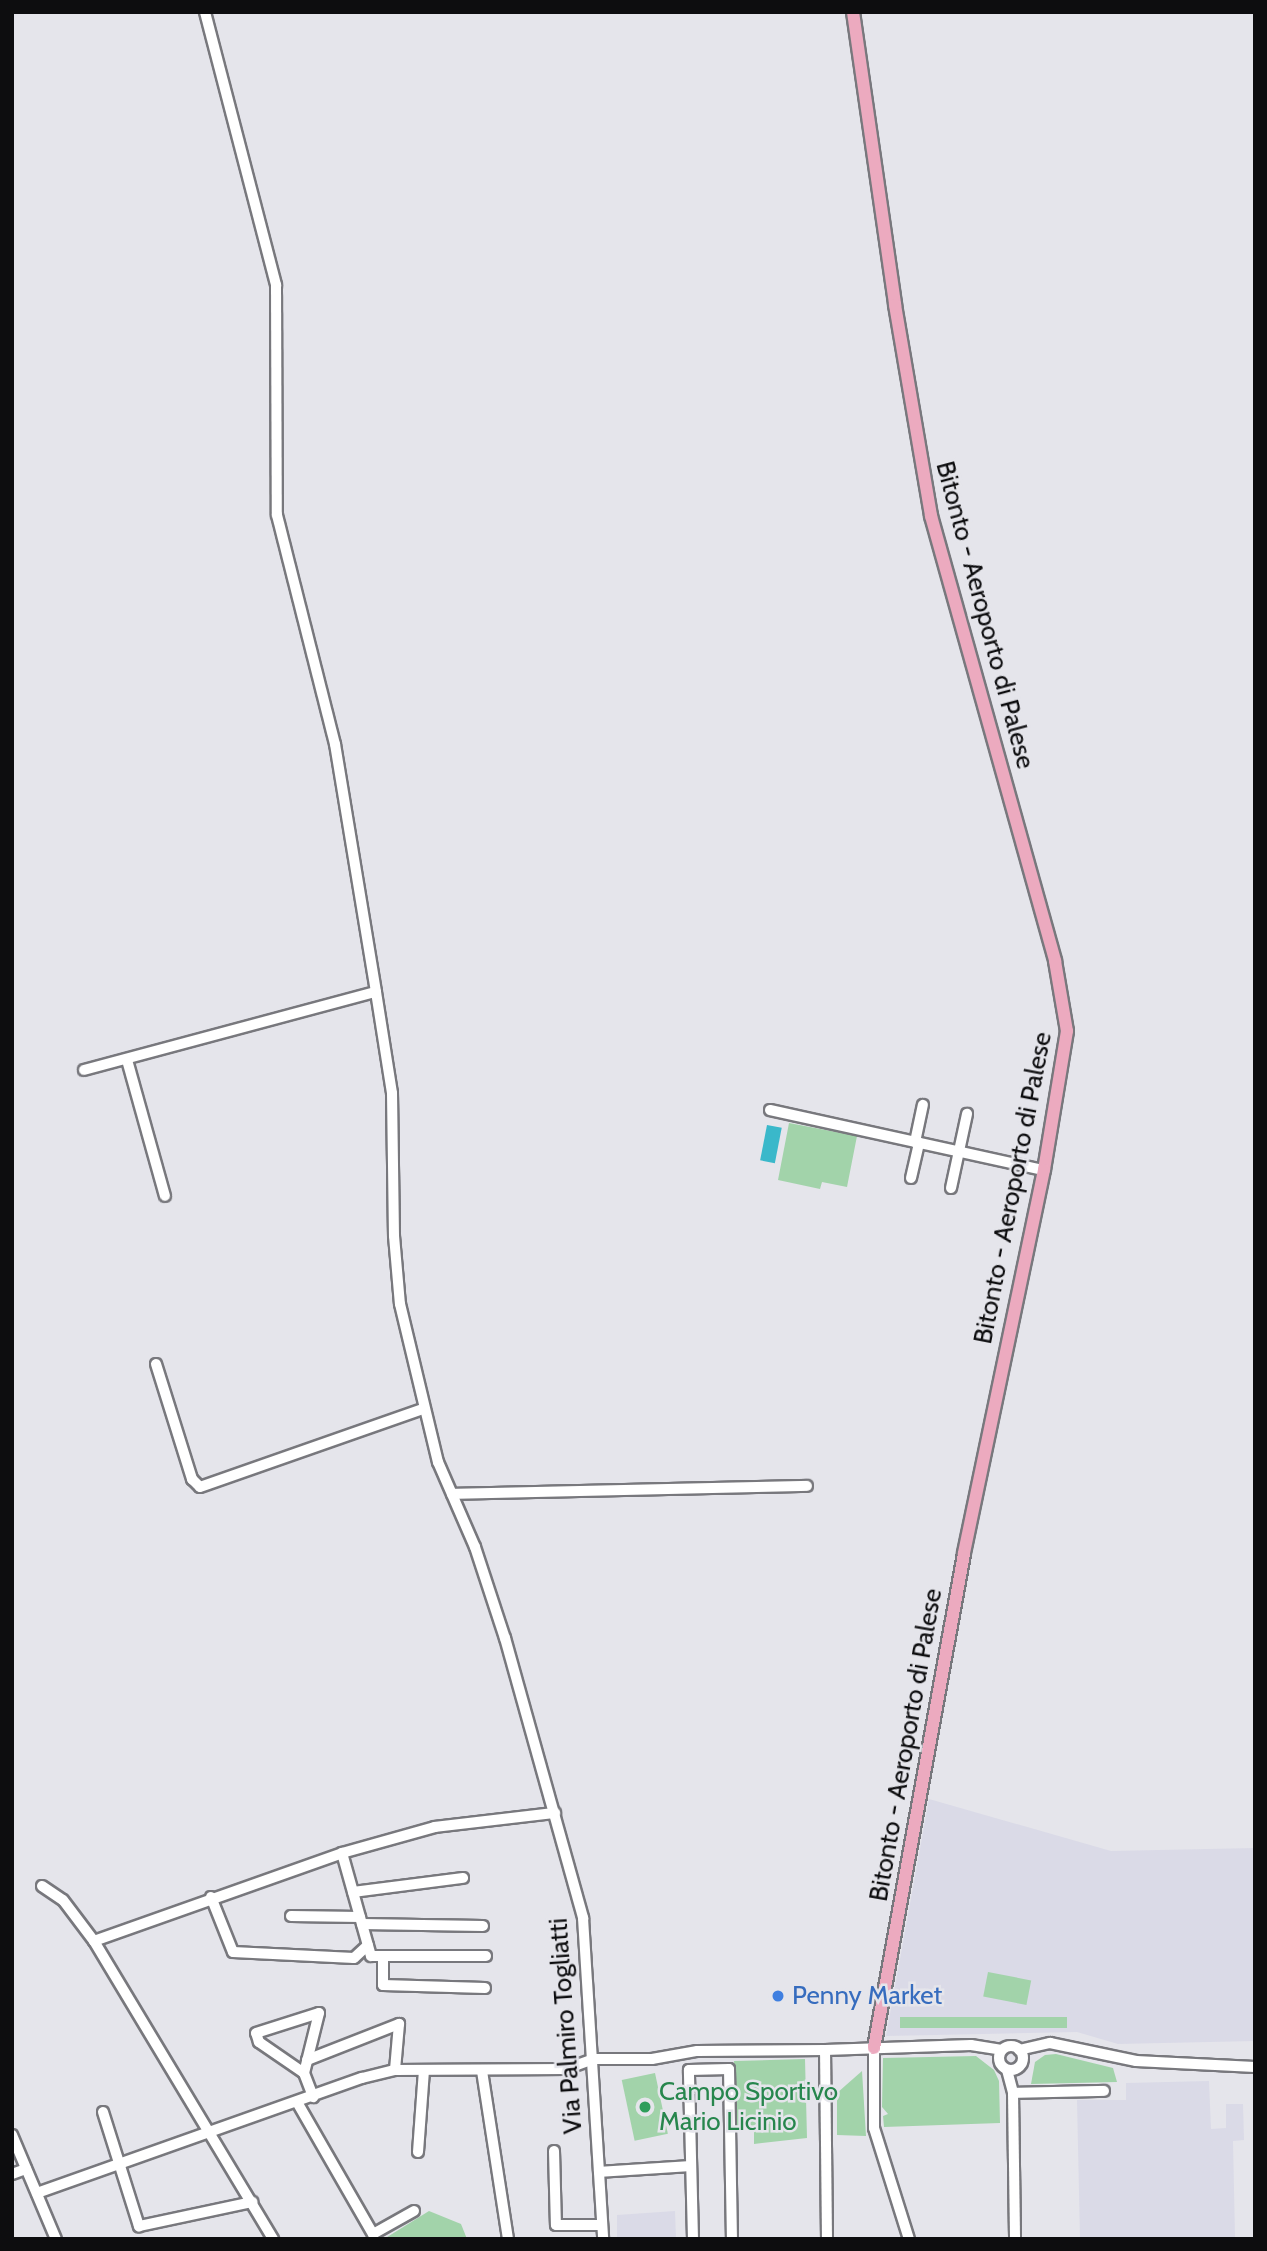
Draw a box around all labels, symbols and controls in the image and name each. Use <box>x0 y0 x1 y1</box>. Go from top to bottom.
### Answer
street label: Bitonto - Aeroporto di Palese <box>929 458 1041 772</box>
street label: Bitonto - Aeroporto di Palese <box>967 1029 1059 1347</box>
street label: Bitonto - Aeroporto di Palese <box>863 1586 949 1904</box>
street label: Via Palmiro Togliatti <box>543 1917 589 2135</box>
place label: Penny Market <box>792 1980 942 2012</box>
marker: Penny Market <box>770 1988 786 2004</box>
place label: Campo Sportivo Mario Licinio <box>659 2076 838 2138</box>
marker: Campo Sportivo Mario Licinio <box>637 2099 653 2115</box>

